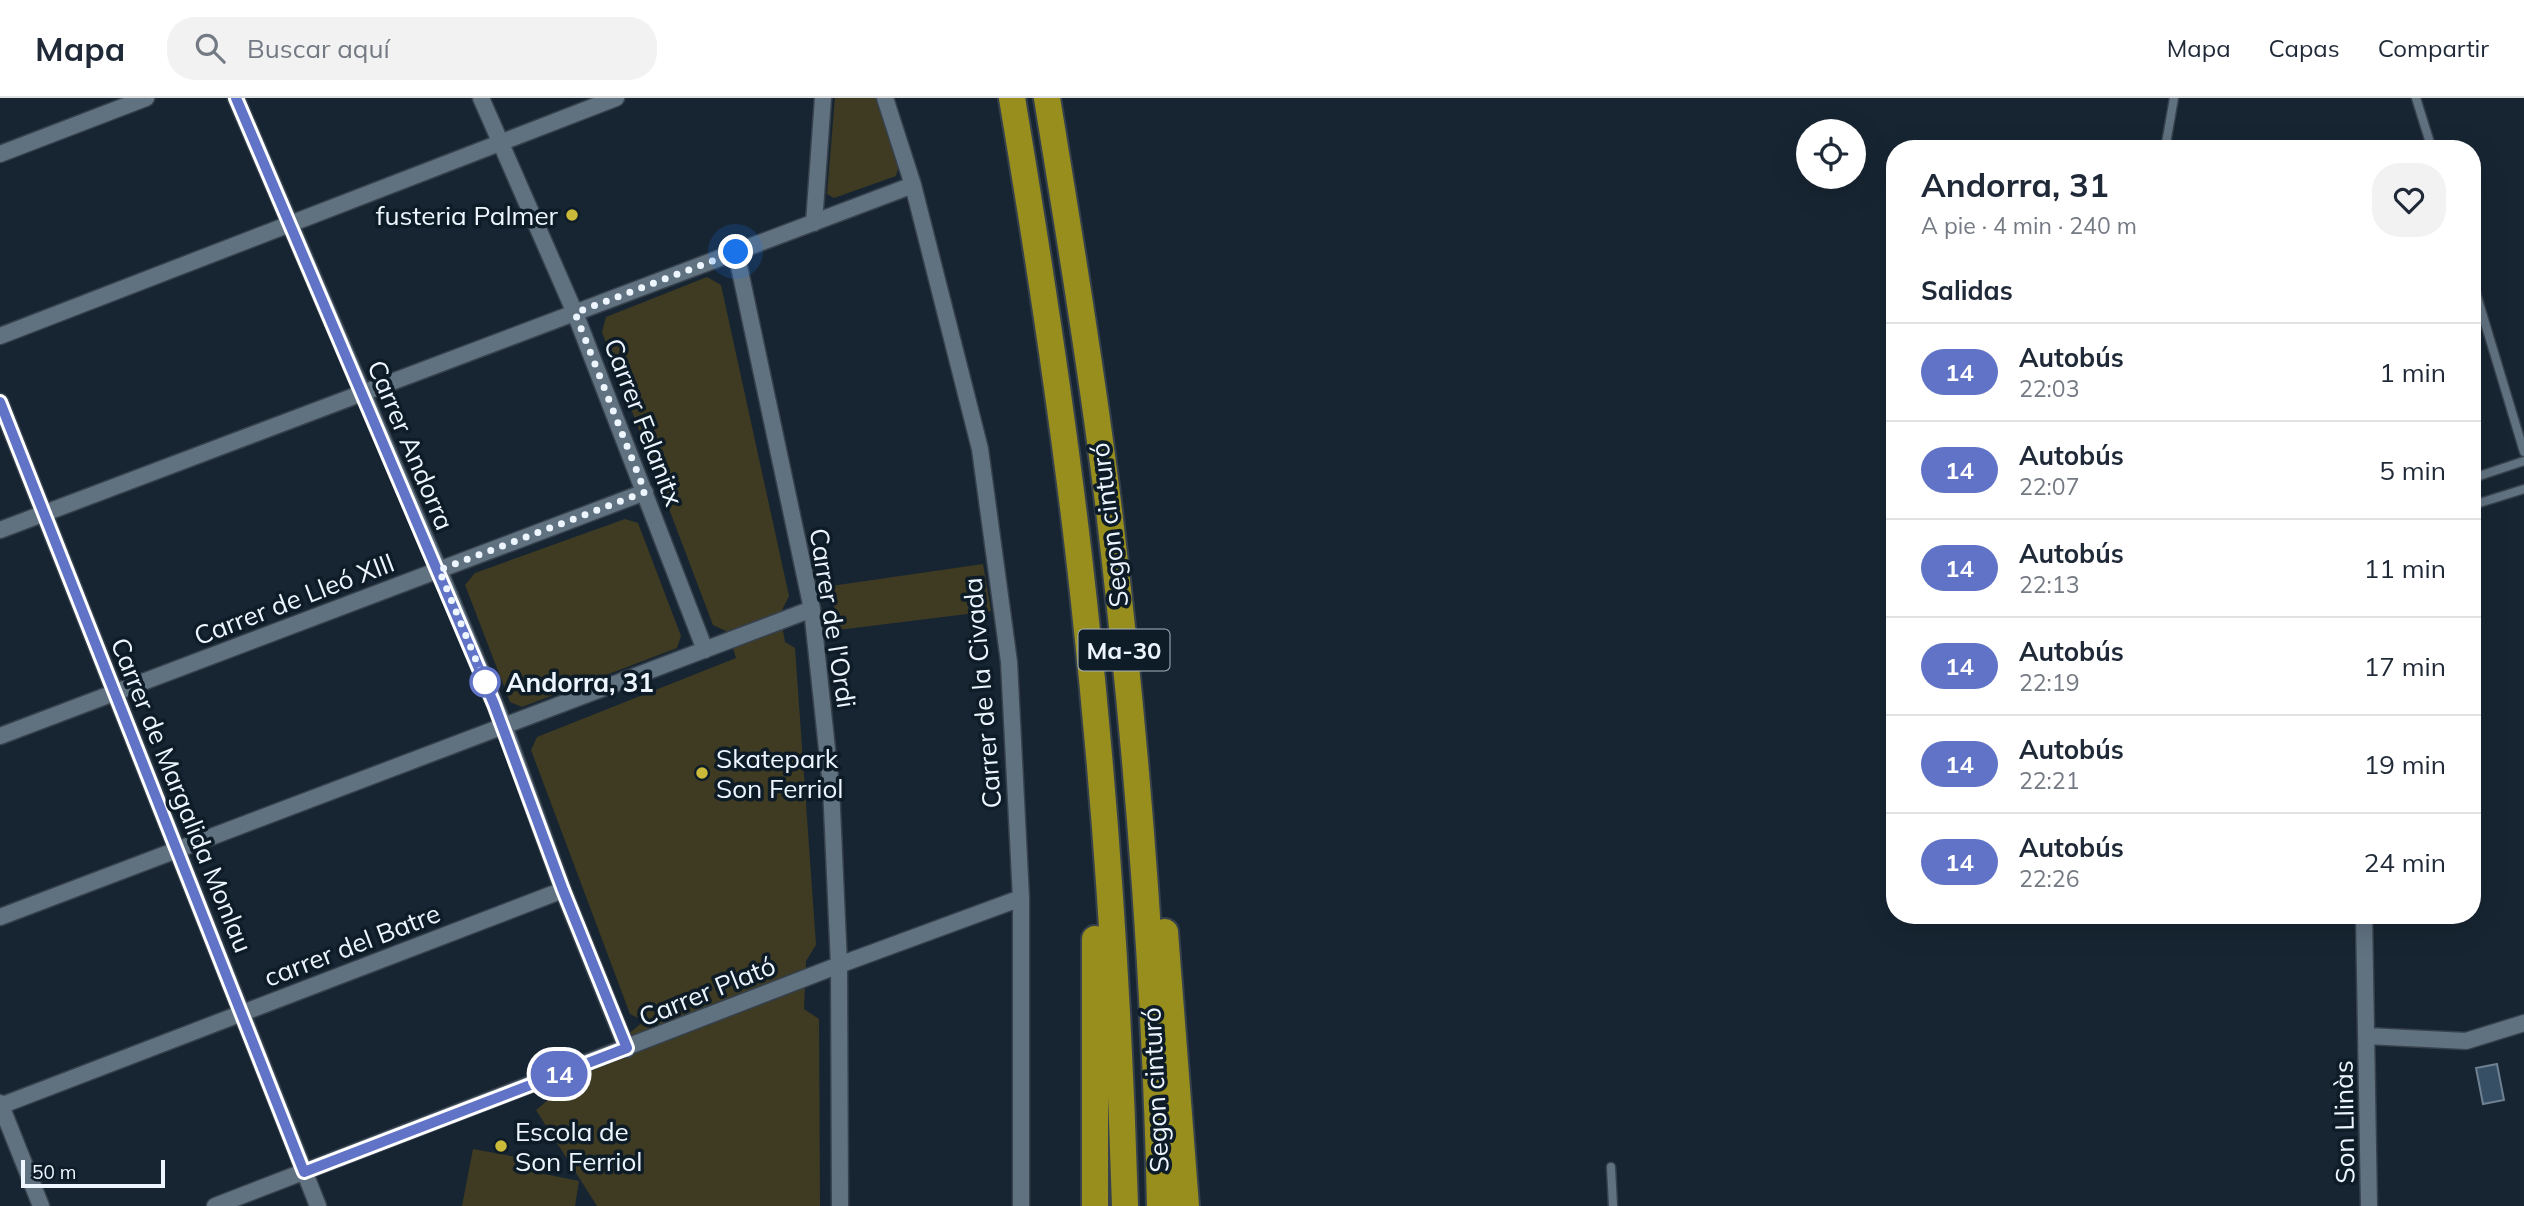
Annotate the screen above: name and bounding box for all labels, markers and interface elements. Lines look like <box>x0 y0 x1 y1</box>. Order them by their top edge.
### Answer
search box <box>167 17 657 80</box>
text: Mapa <box>35 28 125 69</box>
icon: search <box>191 29 229 67</box>
text: Buscar aquí <box>247 32 390 65</box>
text: Mapa <box>2167 33 2231 63</box>
text: Capas <box>2269 33 2340 63</box>
text: Compartir <box>2378 33 2489 63</box>
map controls <box>1796 119 1866 189</box>
button: locate <box>1796 119 1866 189</box>
button: heart <box>2372 163 2446 237</box>
text: Andorra, 31 <box>1921 164 2109 205</box>
place label: fusteria Palmer <box>376 199 559 232</box>
marker: fusteria Palmer <box>564 207 580 223</box>
text: A pie · 4 min · 240 m <box>1921 211 2137 240</box>
your location <box>718 234 753 269</box>
text: Salidas <box>1921 274 2013 307</box>
street label: Carrer Felanitx <box>597 334 691 511</box>
text: Autobús <box>2019 341 2124 374</box>
street label: Carrer Andorra <box>360 355 462 535</box>
text: 1 min <box>2379 356 2446 389</box>
text: 14 <box>1945 357 1974 387</box>
text: 22:03 <box>2019 374 2079 403</box>
text: Autobús <box>2019 439 2124 472</box>
street label: Segon cinturó <box>1083 441 1135 609</box>
text: 5 min <box>2379 454 2446 487</box>
text: 14 <box>1945 455 1974 485</box>
text: 22:07 <box>2019 472 2079 501</box>
street label: Carrer de l'Ordi <box>802 526 864 710</box>
text: Autobús <box>2019 537 2124 570</box>
street label: Carrer de Lleó XIII <box>189 546 399 652</box>
text: 11 min <box>2364 552 2446 585</box>
text: 14 <box>1945 553 1974 583</box>
text: 22:13 <box>2019 570 2079 599</box>
street label: Carrer de la Civada <box>955 576 1009 810</box>
road number: Ma-30 <box>1078 630 1170 670</box>
street label: Carrer de Margalida Monlau <box>104 633 260 957</box>
text: Autobús <box>2019 635 2124 668</box>
text: 17 min <box>2364 650 2446 683</box>
text: 14 <box>1945 651 1974 681</box>
place label: Andorra, 31 <box>506 666 654 699</box>
marker: Andorra, 31 <box>470 667 500 697</box>
text: 22:19 <box>2019 668 2079 697</box>
text: Autobús <box>2019 733 2124 766</box>
place label: Skatepark Son Ferriol <box>716 742 843 805</box>
text: 19 min <box>2364 748 2446 781</box>
text: 14 <box>1945 749 1974 779</box>
marker: Skatepark Son Ferriol <box>694 765 710 781</box>
text: 22:21 <box>2019 766 2079 795</box>
text: Autobús <box>2019 831 2124 864</box>
text: 24 min <box>2364 846 2446 879</box>
text: 14 <box>1945 847 1974 877</box>
text: 22:26 <box>2019 864 2079 893</box>
street label: carrer del Batre <box>259 896 445 994</box>
street label: Carrer Plató <box>634 949 780 1033</box>
street label: Segon cinturó <box>1134 1007 1176 1173</box>
line badge: 14 <box>528 1051 590 1097</box>
text: 14 <box>545 1059 573 1089</box>
street label: Son Llinàs <box>2326 1060 2362 1184</box>
place label: Escola de Son Ferriol <box>515 1115 642 1178</box>
marker: Escola de Son Ferriol <box>493 1138 509 1154</box>
scale bar <box>21 1157 164 1189</box>
text: 50 m <box>32 1160 76 1184</box>

